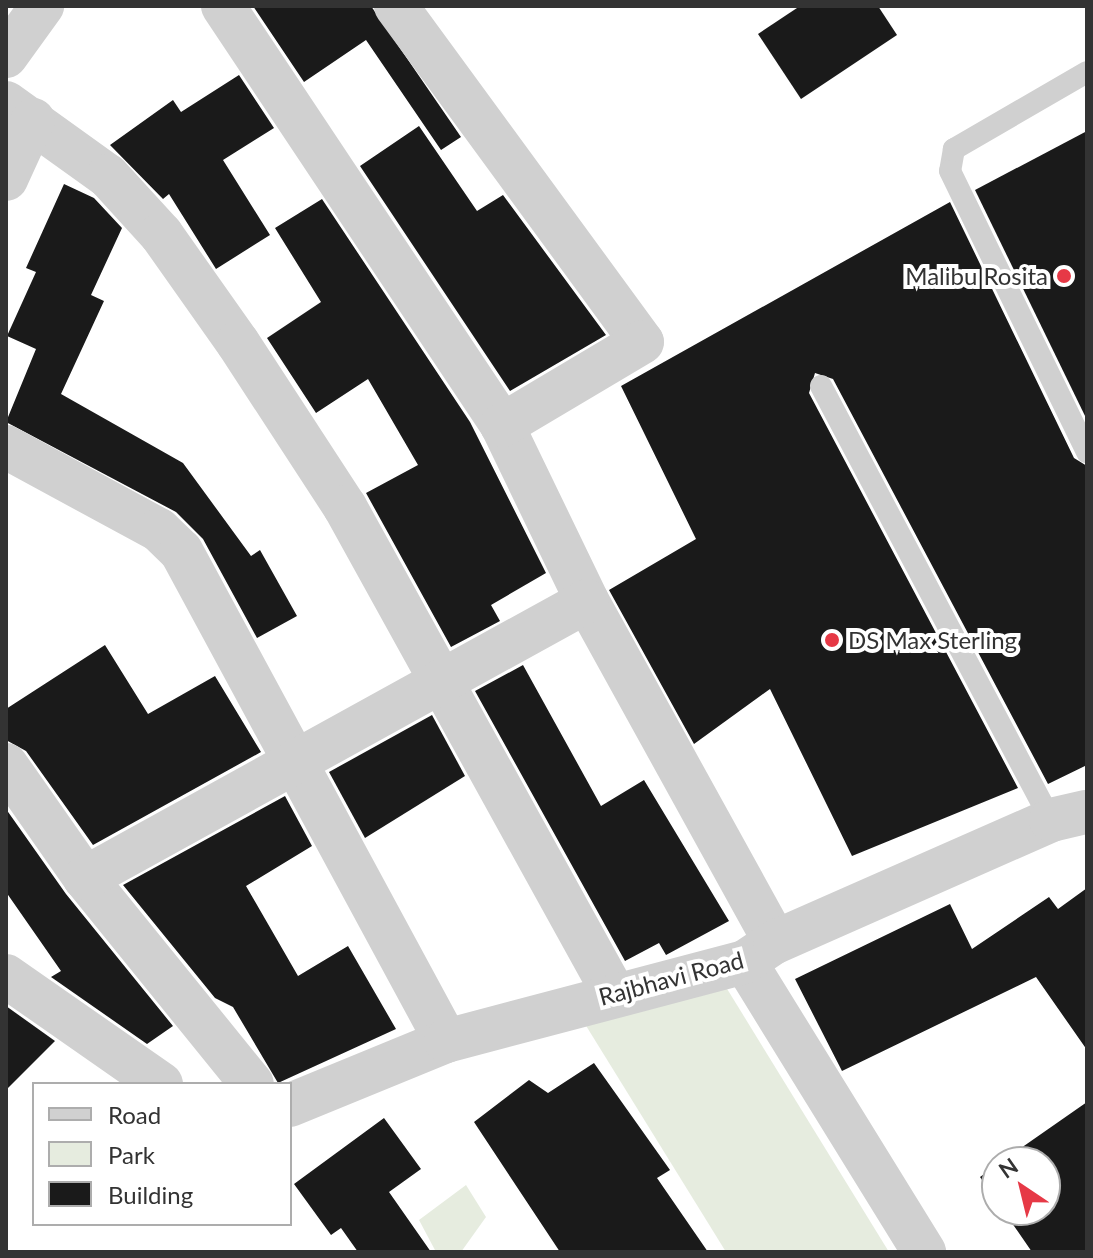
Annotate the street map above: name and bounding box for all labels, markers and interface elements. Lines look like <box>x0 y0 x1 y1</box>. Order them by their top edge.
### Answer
place label: Malibu Rosita <box>905 262 1048 290</box>
marker: Malibu Rosita <box>1055 267 1073 285</box>
place label: DS Max Sterling <box>848 626 1017 654</box>
marker: DS Max Sterling <box>823 631 841 649</box>
street label: Rajbhavi Road <box>596 945 746 1011</box>
legend <box>32 1082 292 1226</box>
text: Road <box>108 1100 161 1129</box>
text: Park <box>108 1140 155 1169</box>
north arrow <box>981 1146 1061 1226</box>
text: N <box>993 1152 1023 1183</box>
text: Building <box>108 1180 193 1209</box>

